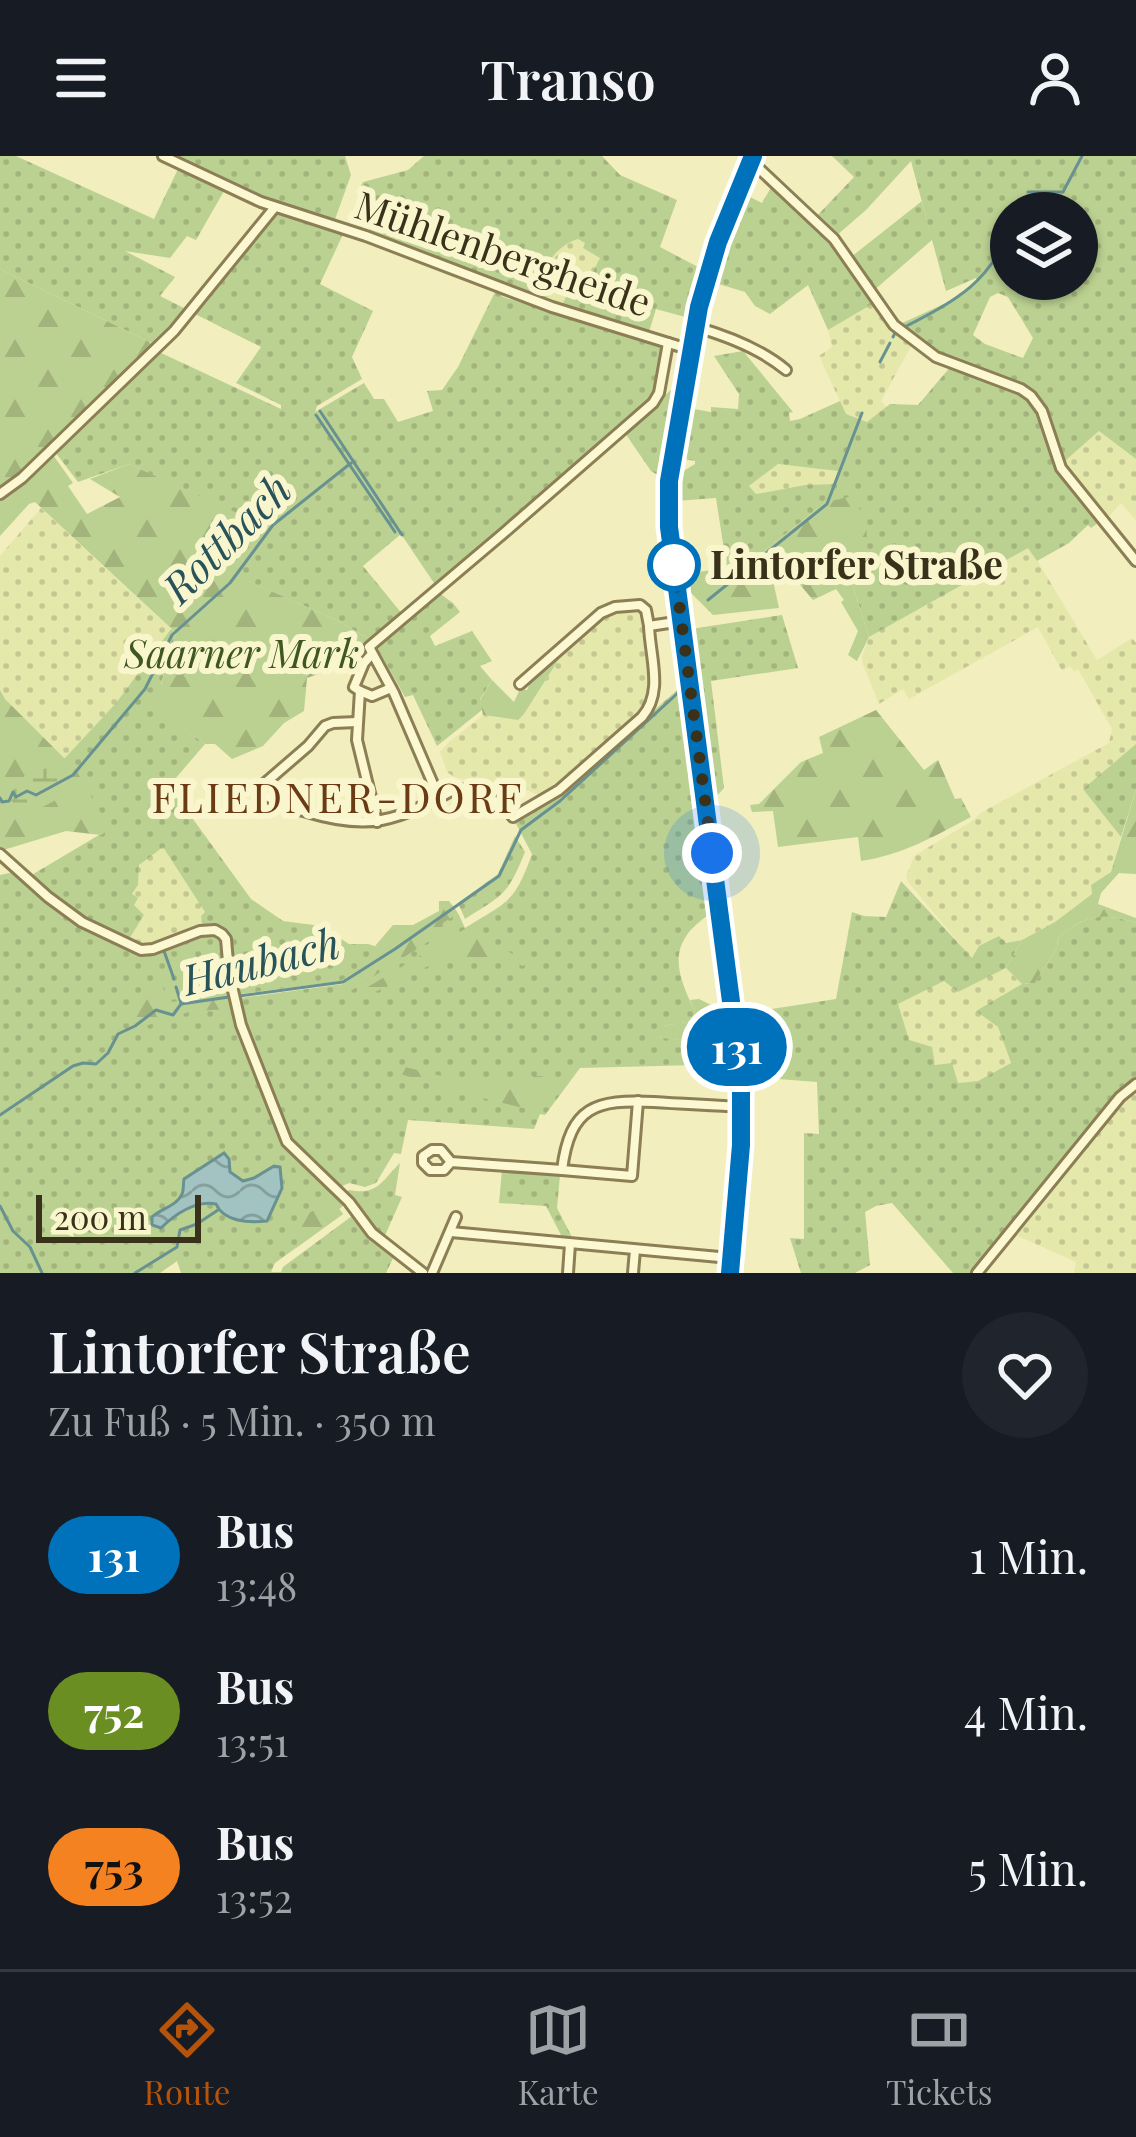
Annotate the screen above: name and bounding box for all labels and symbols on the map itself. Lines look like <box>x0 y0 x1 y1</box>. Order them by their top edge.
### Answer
street label: Mühlenbergheide <box>349 177 658 327</box>
water label: Rottbach <box>148 461 302 616</box>
place label: Lintorfer Straße <box>710 537 1003 589</box>
marker: Lintorfer Straße <box>649 540 699 590</box>
park label: Saarner Mark <box>124 626 359 678</box>
district label: FLIEDNER-DORF <box>151 768 525 824</box>
your location <box>682 823 742 883</box>
water label: Haubach <box>174 914 345 1007</box>
line badge: 131 <box>668 1008 806 1086</box>
scale bar <box>36 1189 201 1242</box>

